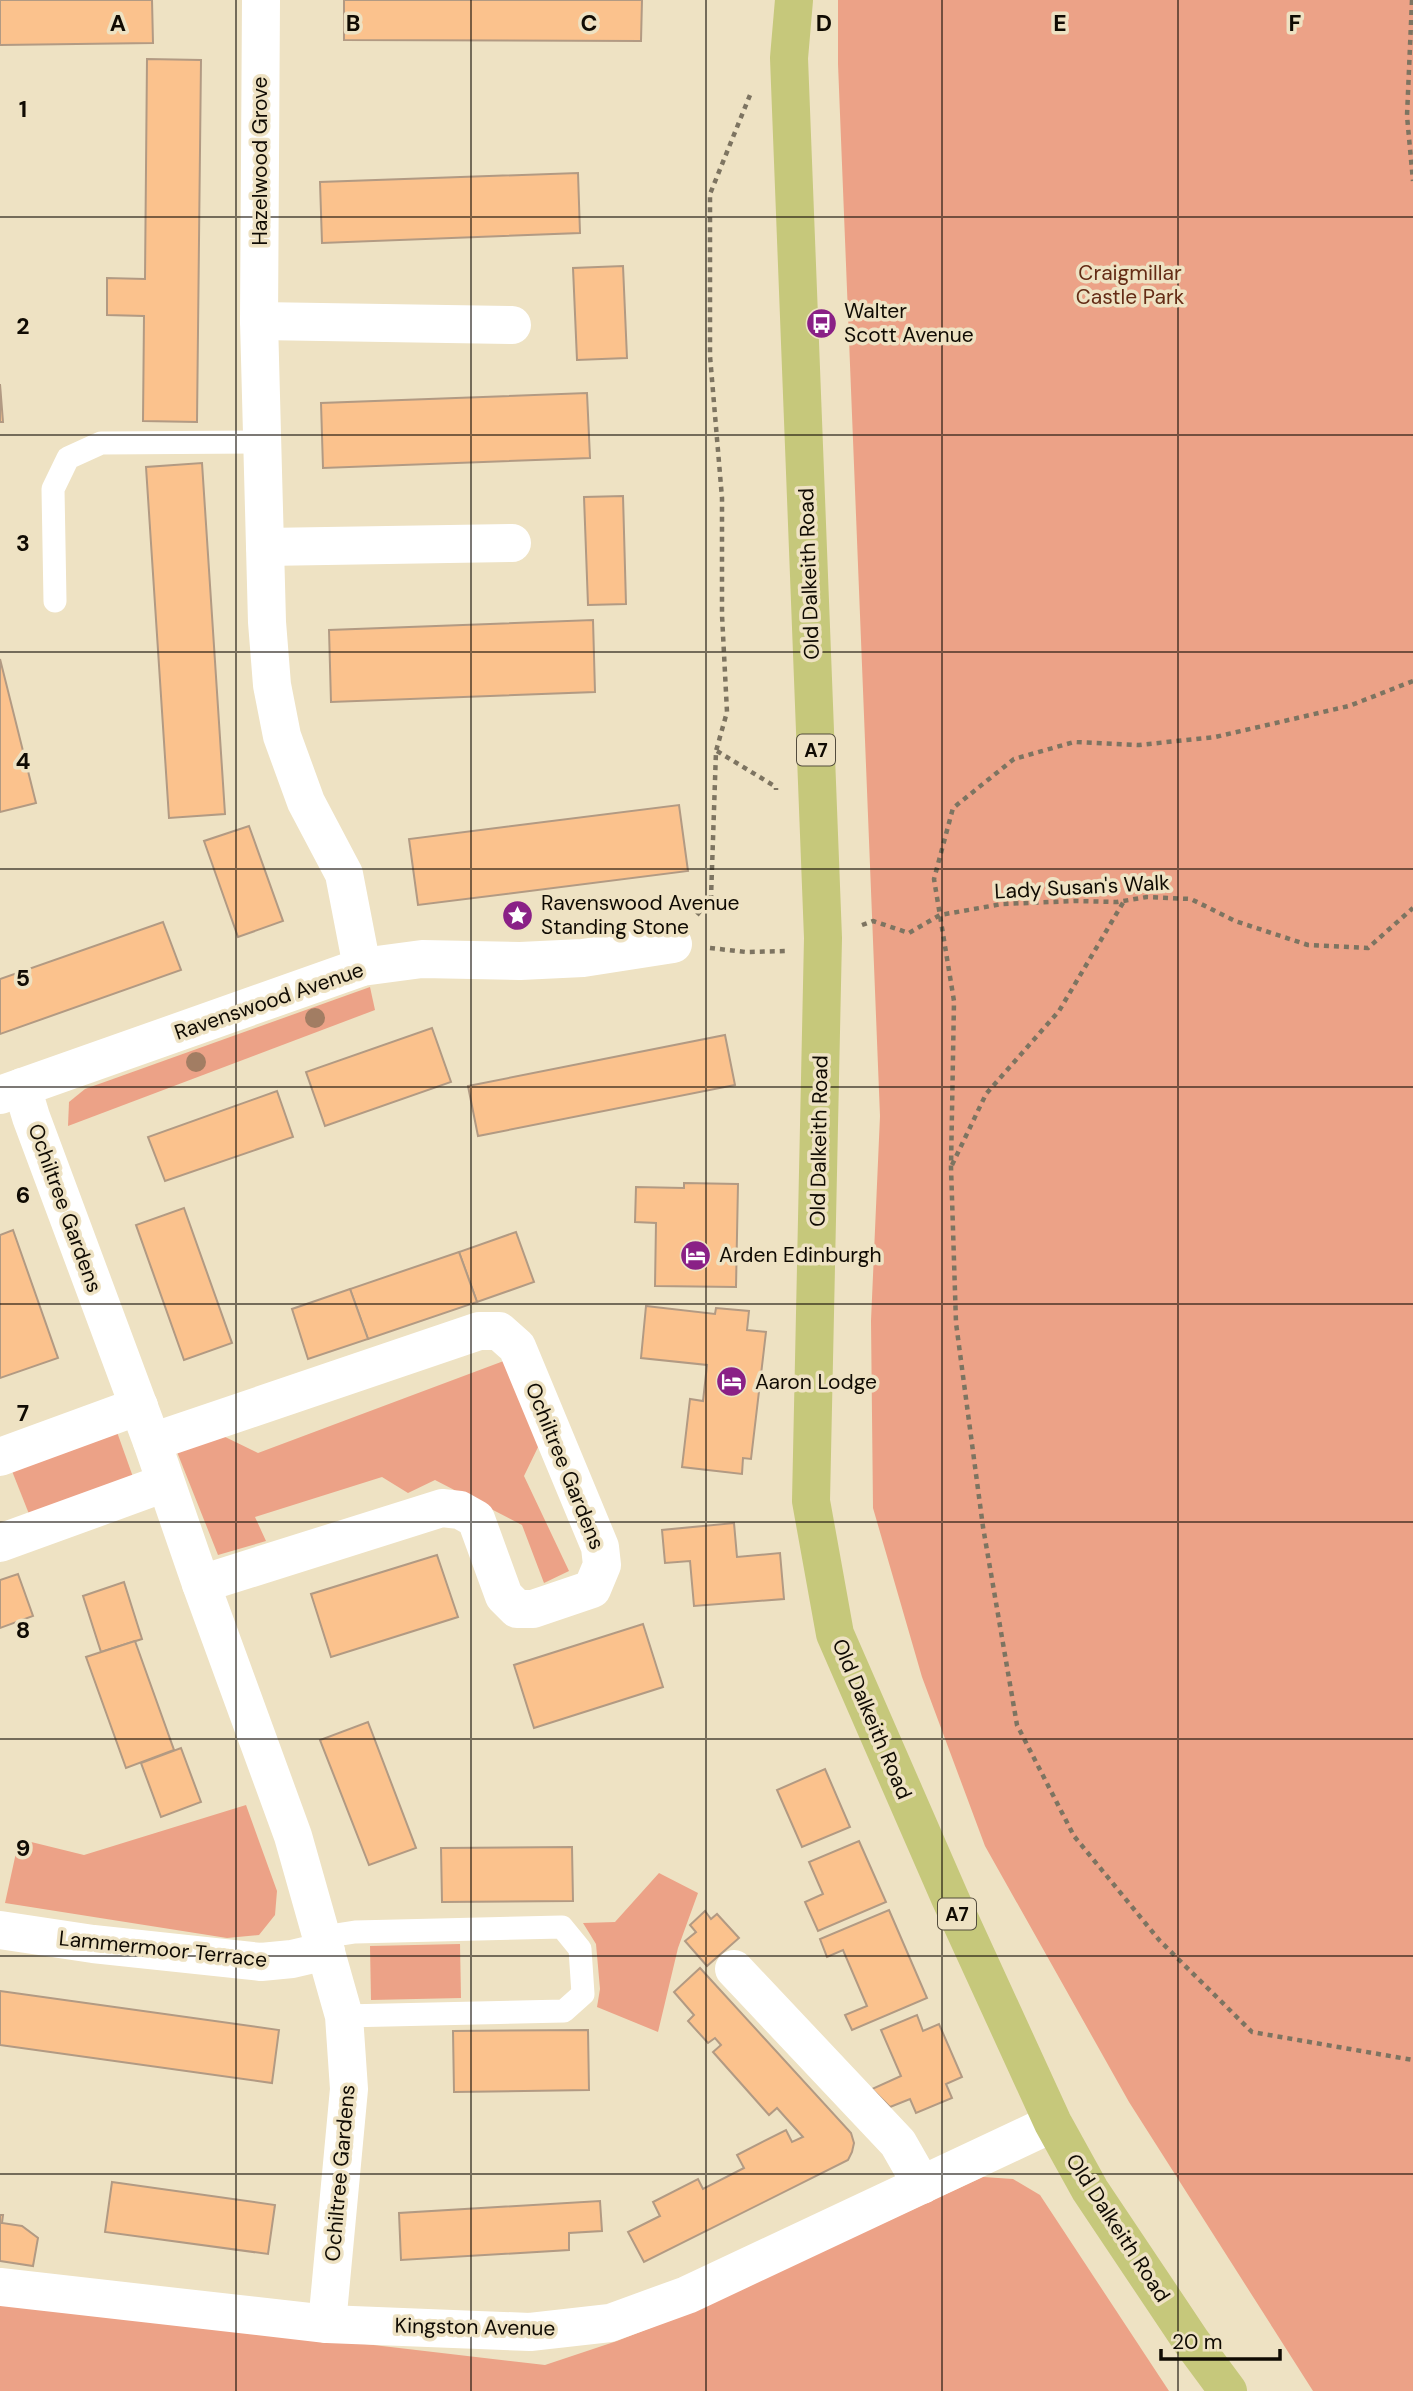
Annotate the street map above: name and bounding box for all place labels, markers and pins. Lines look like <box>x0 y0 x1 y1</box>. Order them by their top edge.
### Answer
place label: Walter Scott Avenue <box>844 297 974 349</box>
bus stop icon: Walter Scott Avenue <box>804 306 838 340</box>
place label: Ravenswood Avenue Standing Stone <box>541 889 740 941</box>
place icon: Ravenswood Avenue Standing Stone <box>501 898 535 932</box>
hotel icon: Arden Edinburgh <box>679 1238 713 1272</box>
place label: Arden Edinburgh <box>719 1241 882 1269</box>
hotel icon: Aaron Lodge <box>715 1365 749 1399</box>
place label: Aaron Lodge <box>755 1368 877 1396</box>

